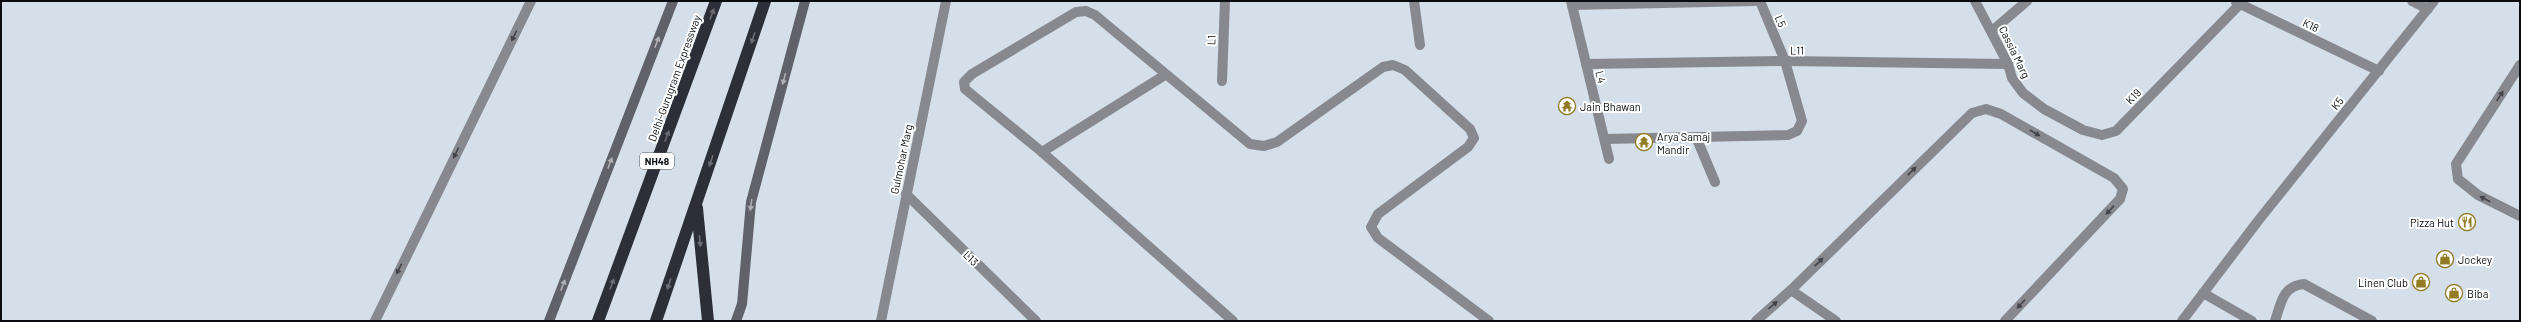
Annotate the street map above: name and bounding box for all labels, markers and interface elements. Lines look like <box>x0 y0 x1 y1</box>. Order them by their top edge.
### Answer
one-way arrow <box>709 8 715 20</box>
street label: Delhi-Gurugram Expressway <box>645 13 703 143</box>
street label: L5 <box>1773 13 1789 29</box>
street label: K18 <box>2301 16 2321 35</box>
street label: Cassia Marg <box>1997 24 2033 80</box>
one-way arrow <box>511 30 517 42</box>
one-way arrow <box>749 32 755 44</box>
street label: L1 <box>1204 35 1218 45</box>
one-way arrow <box>655 36 661 48</box>
street label: L11 <box>1790 43 1804 57</box>
street label: L4 <box>1593 69 1609 85</box>
one-way arrow <box>781 73 787 85</box>
street label: K19 <box>2123 85 2144 106</box>
one-way arrow <box>2496 91 2504 101</box>
street label: K5 <box>2328 94 2346 112</box>
temple icon: Jain Bhawan <box>1557 96 1577 116</box>
place label: Jain Bhawan <box>1580 100 1641 113</box>
street label: Gulmohar Marg <box>887 123 915 195</box>
one-way arrow <box>664 130 670 142</box>
place label: Arya Samaj Mandir <box>1657 130 1710 156</box>
one-way arrow <box>2029 130 2041 137</box>
temple icon: Arya Samaj Mandir <box>1634 132 1654 152</box>
one-way arrow <box>453 147 459 158</box>
road number: NH48 <box>640 153 674 169</box>
one-way arrow <box>707 155 713 167</box>
one-way arrow <box>608 157 614 169</box>
one-way arrow <box>1907 167 1917 176</box>
one-way arrow <box>2479 196 2491 202</box>
one-way arrow <box>748 199 754 211</box>
one-way arrow <box>2105 205 2115 215</box>
restaurant icon: Pizza Hut <box>2457 212 2477 232</box>
place label: Pizza Hut <box>2410 216 2454 229</box>
one-way arrow <box>697 235 704 247</box>
street label: L13 <box>961 248 981 268</box>
shop icon: Jockey <box>2435 249 2455 269</box>
place label: Jockey <box>2458 253 2492 266</box>
one-way arrow <box>1814 258 1824 267</box>
one-way arrow <box>396 264 402 275</box>
shop icon: Linen Club <box>2411 272 2431 292</box>
place label: Linen Club <box>2358 276 2408 289</box>
one-way arrow <box>609 278 615 290</box>
one-way arrow <box>665 278 671 290</box>
one-way arrow <box>560 279 566 290</box>
shop icon: Biba <box>2444 283 2464 303</box>
place label: Biba <box>2467 287 2488 300</box>
one-way arrow <box>2017 300 2026 309</box>
one-way arrow <box>1768 301 1779 310</box>

